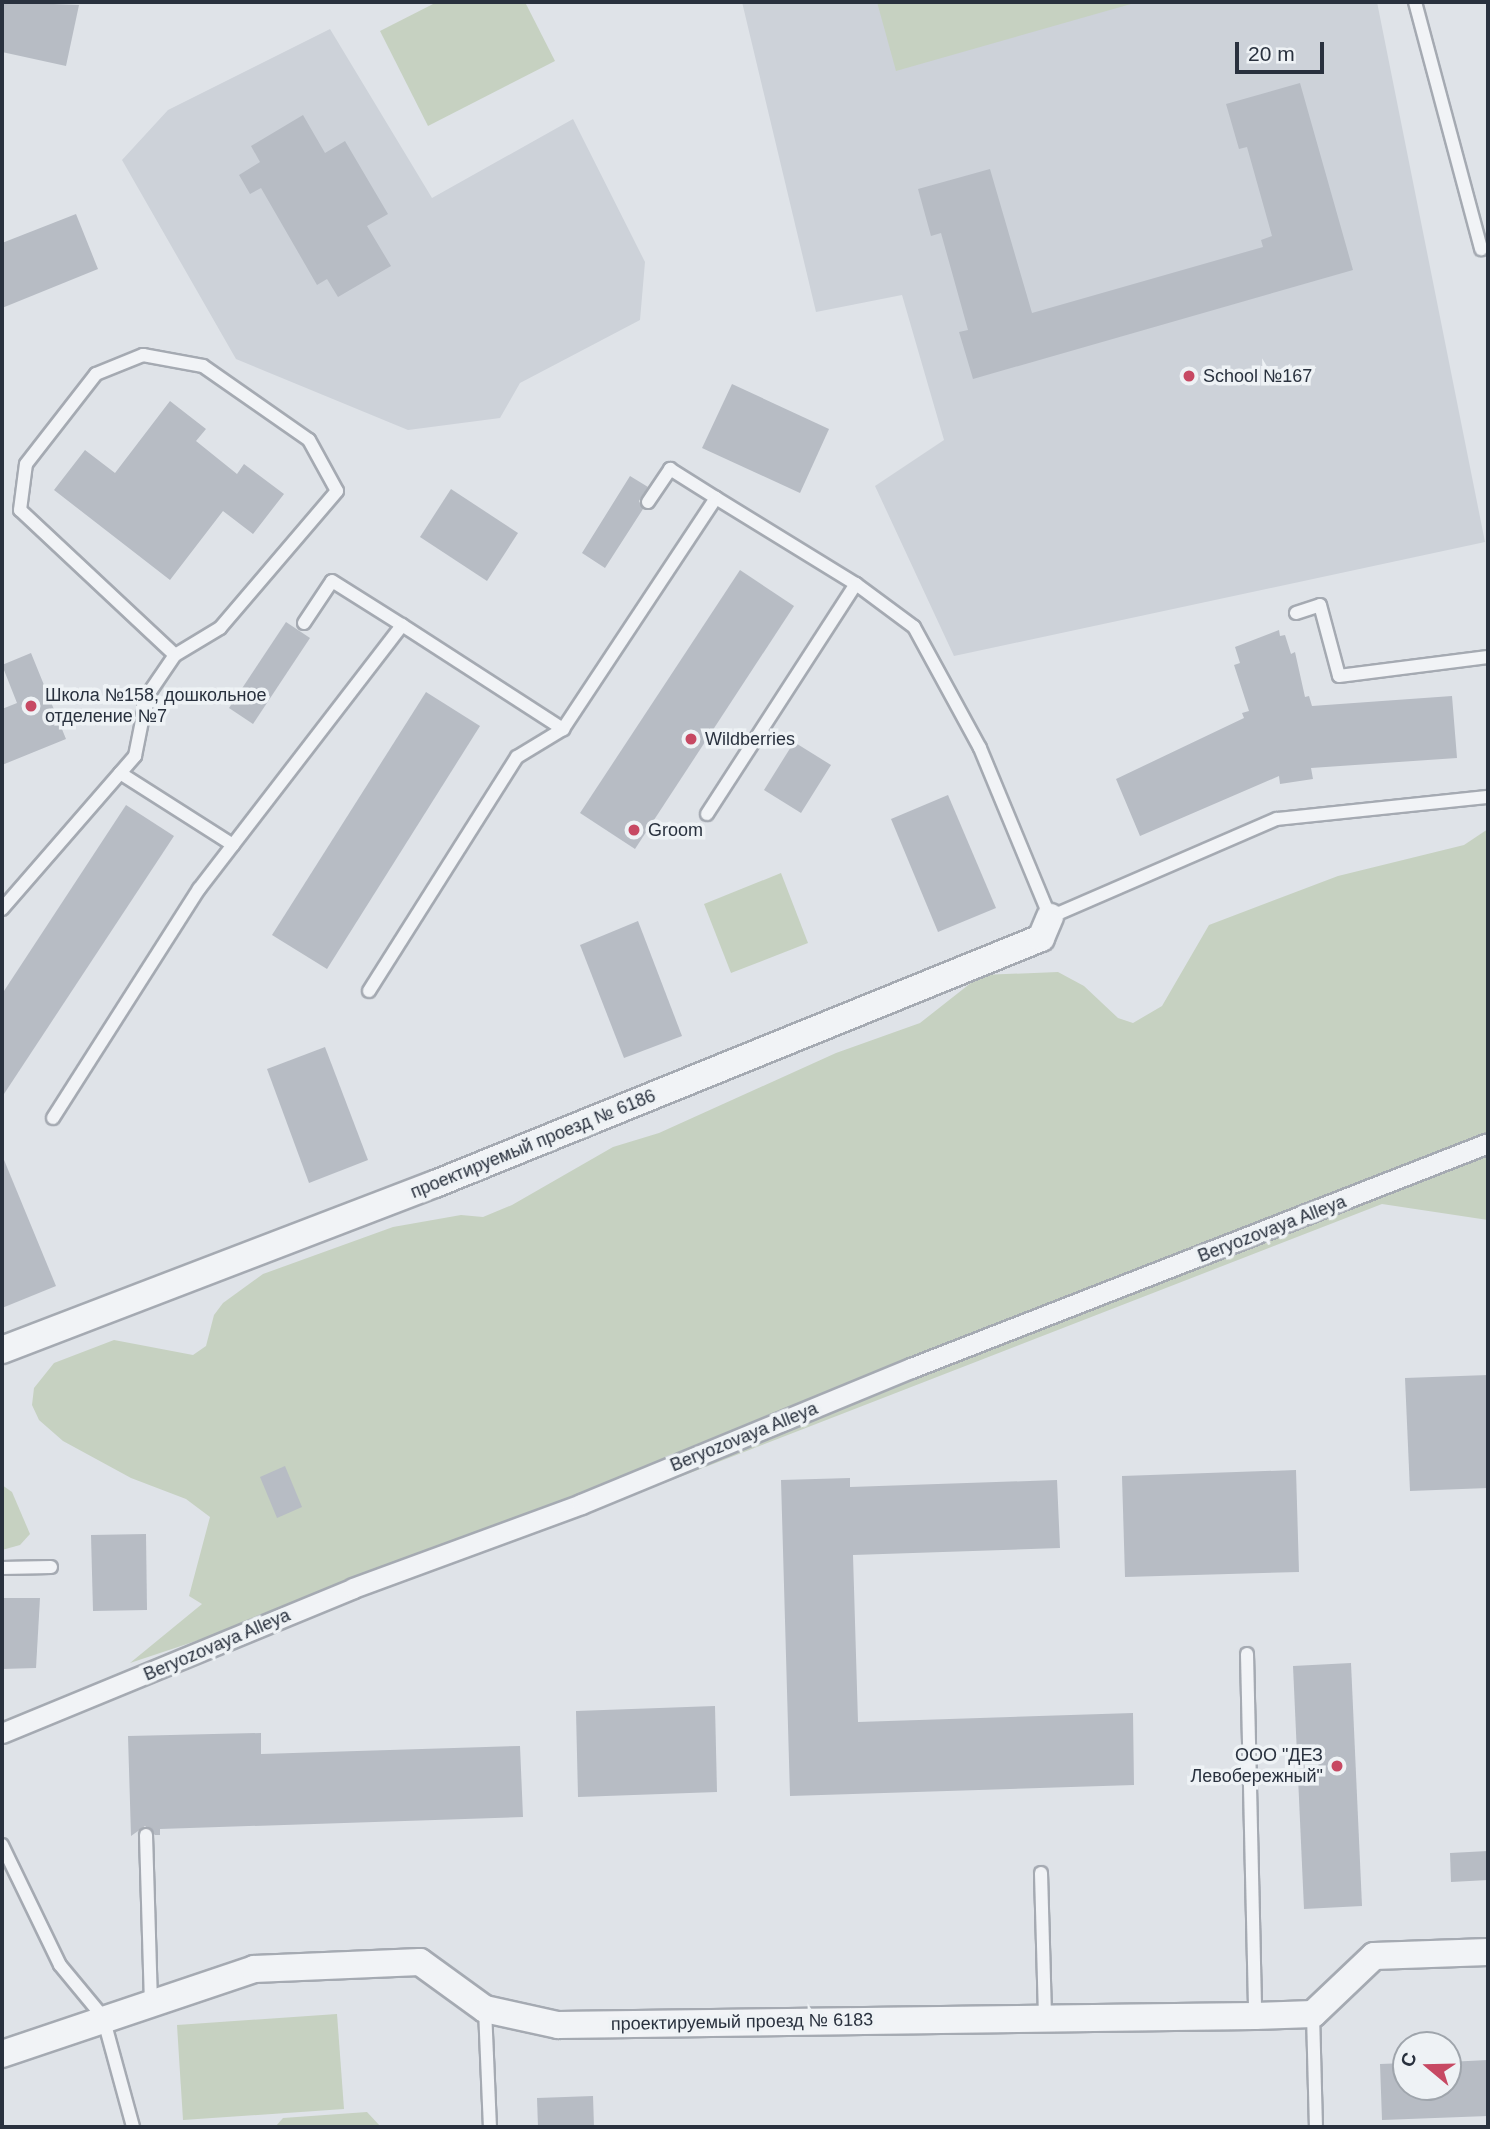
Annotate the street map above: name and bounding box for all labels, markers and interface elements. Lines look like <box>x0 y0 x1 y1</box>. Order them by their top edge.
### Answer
scale bar <box>1238 28 1327 72</box>
text: 20 m <box>1248 42 1295 65</box>
place label: School №167 <box>1203 365 1312 387</box>
marker: School №167 <box>1181 368 1197 384</box>
place label: Школа №158, дошкольное отделение №7 <box>45 685 267 728</box>
marker: Школа №158, дошкольное отделение №7 <box>23 698 39 714</box>
place label: Wildberries <box>705 728 795 750</box>
marker: Wildberries <box>683 731 699 747</box>
place label: Groom <box>648 819 703 841</box>
marker: Groom <box>626 822 642 838</box>
street label: проектируемый проезд № 6186 <box>407 1085 659 1203</box>
street label: Beryozovaya Alleya <box>1194 1191 1350 1267</box>
street label: Beryozovaya Alleya <box>667 1397 821 1477</box>
street label: Beryozovaya Alleya <box>140 1604 294 1686</box>
place label: ООО "ДЕЗ Левобережный" <box>1191 1745 1323 1788</box>
marker: ООО "ДЕЗ Левобережный" <box>1329 1758 1345 1774</box>
street label: проектируемый проезд № 6183 <box>611 2009 873 2035</box>
north arrow <box>1392 2031 1462 2101</box>
text: С <box>1396 2050 1421 2070</box>

